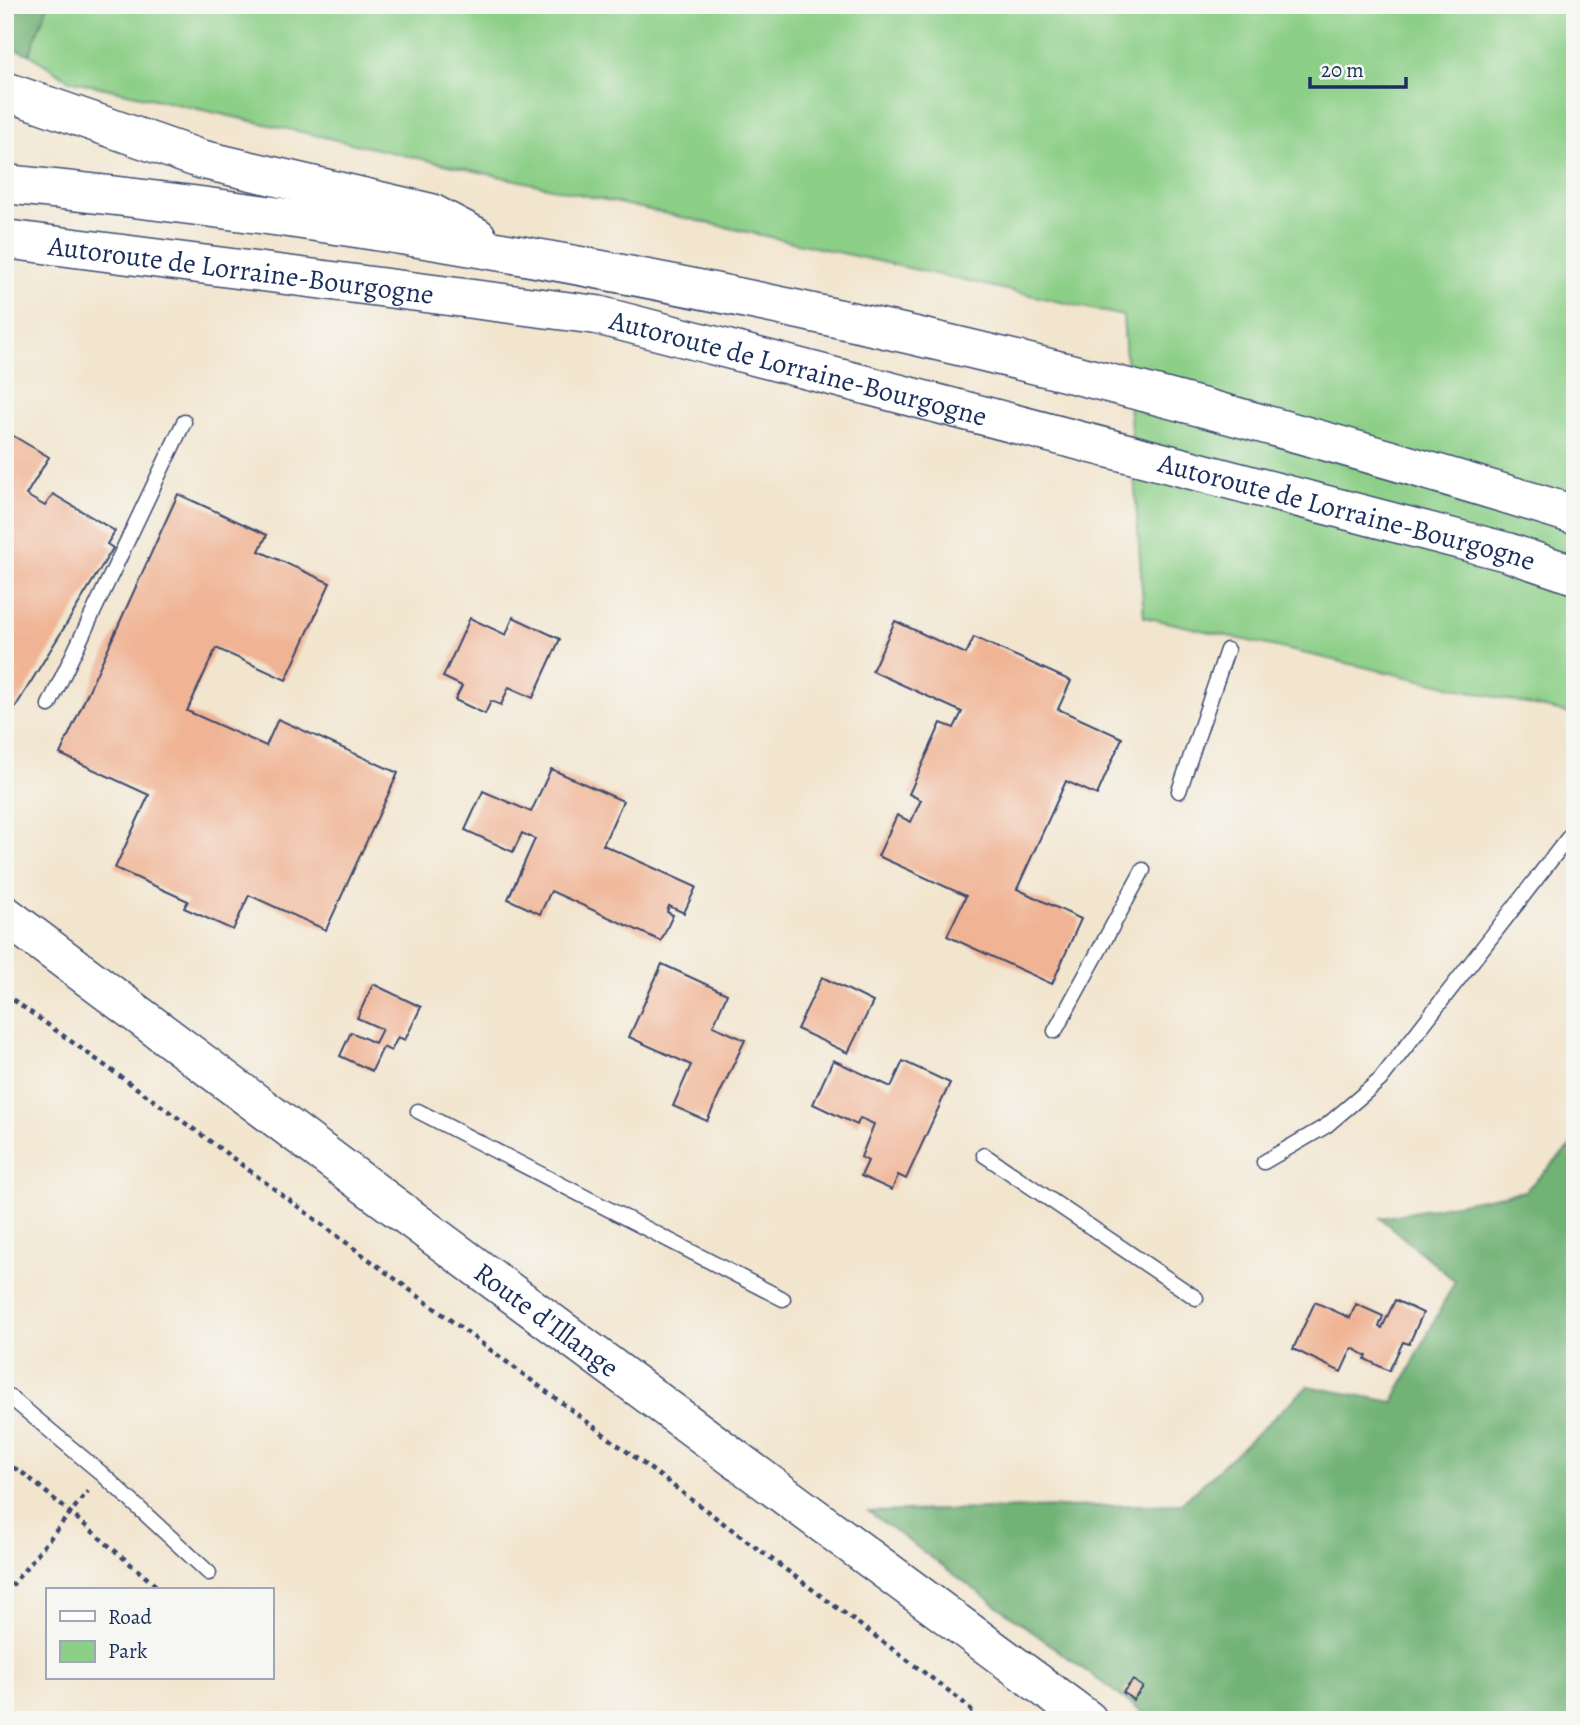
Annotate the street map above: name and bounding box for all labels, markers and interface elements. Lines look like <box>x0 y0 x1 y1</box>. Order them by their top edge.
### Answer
scale bar <box>1310 46 1407 90</box>
text: 20 m <box>1321 56 1364 84</box>
street label: Autoroute de Lorraine-Bourgogne <box>45 227 436 314</box>
street label: Autoroute de Lorraine-Bourgogne <box>604 301 991 436</box>
street label: Autoroute de Lorraine-Bourgogne <box>1153 444 1540 580</box>
street label: Route d'Illange <box>466 1254 626 1386</box>
legend <box>46 1588 273 1680</box>
text: Road <box>108 1603 152 1631</box>
text: Park <box>108 1637 148 1665</box>

